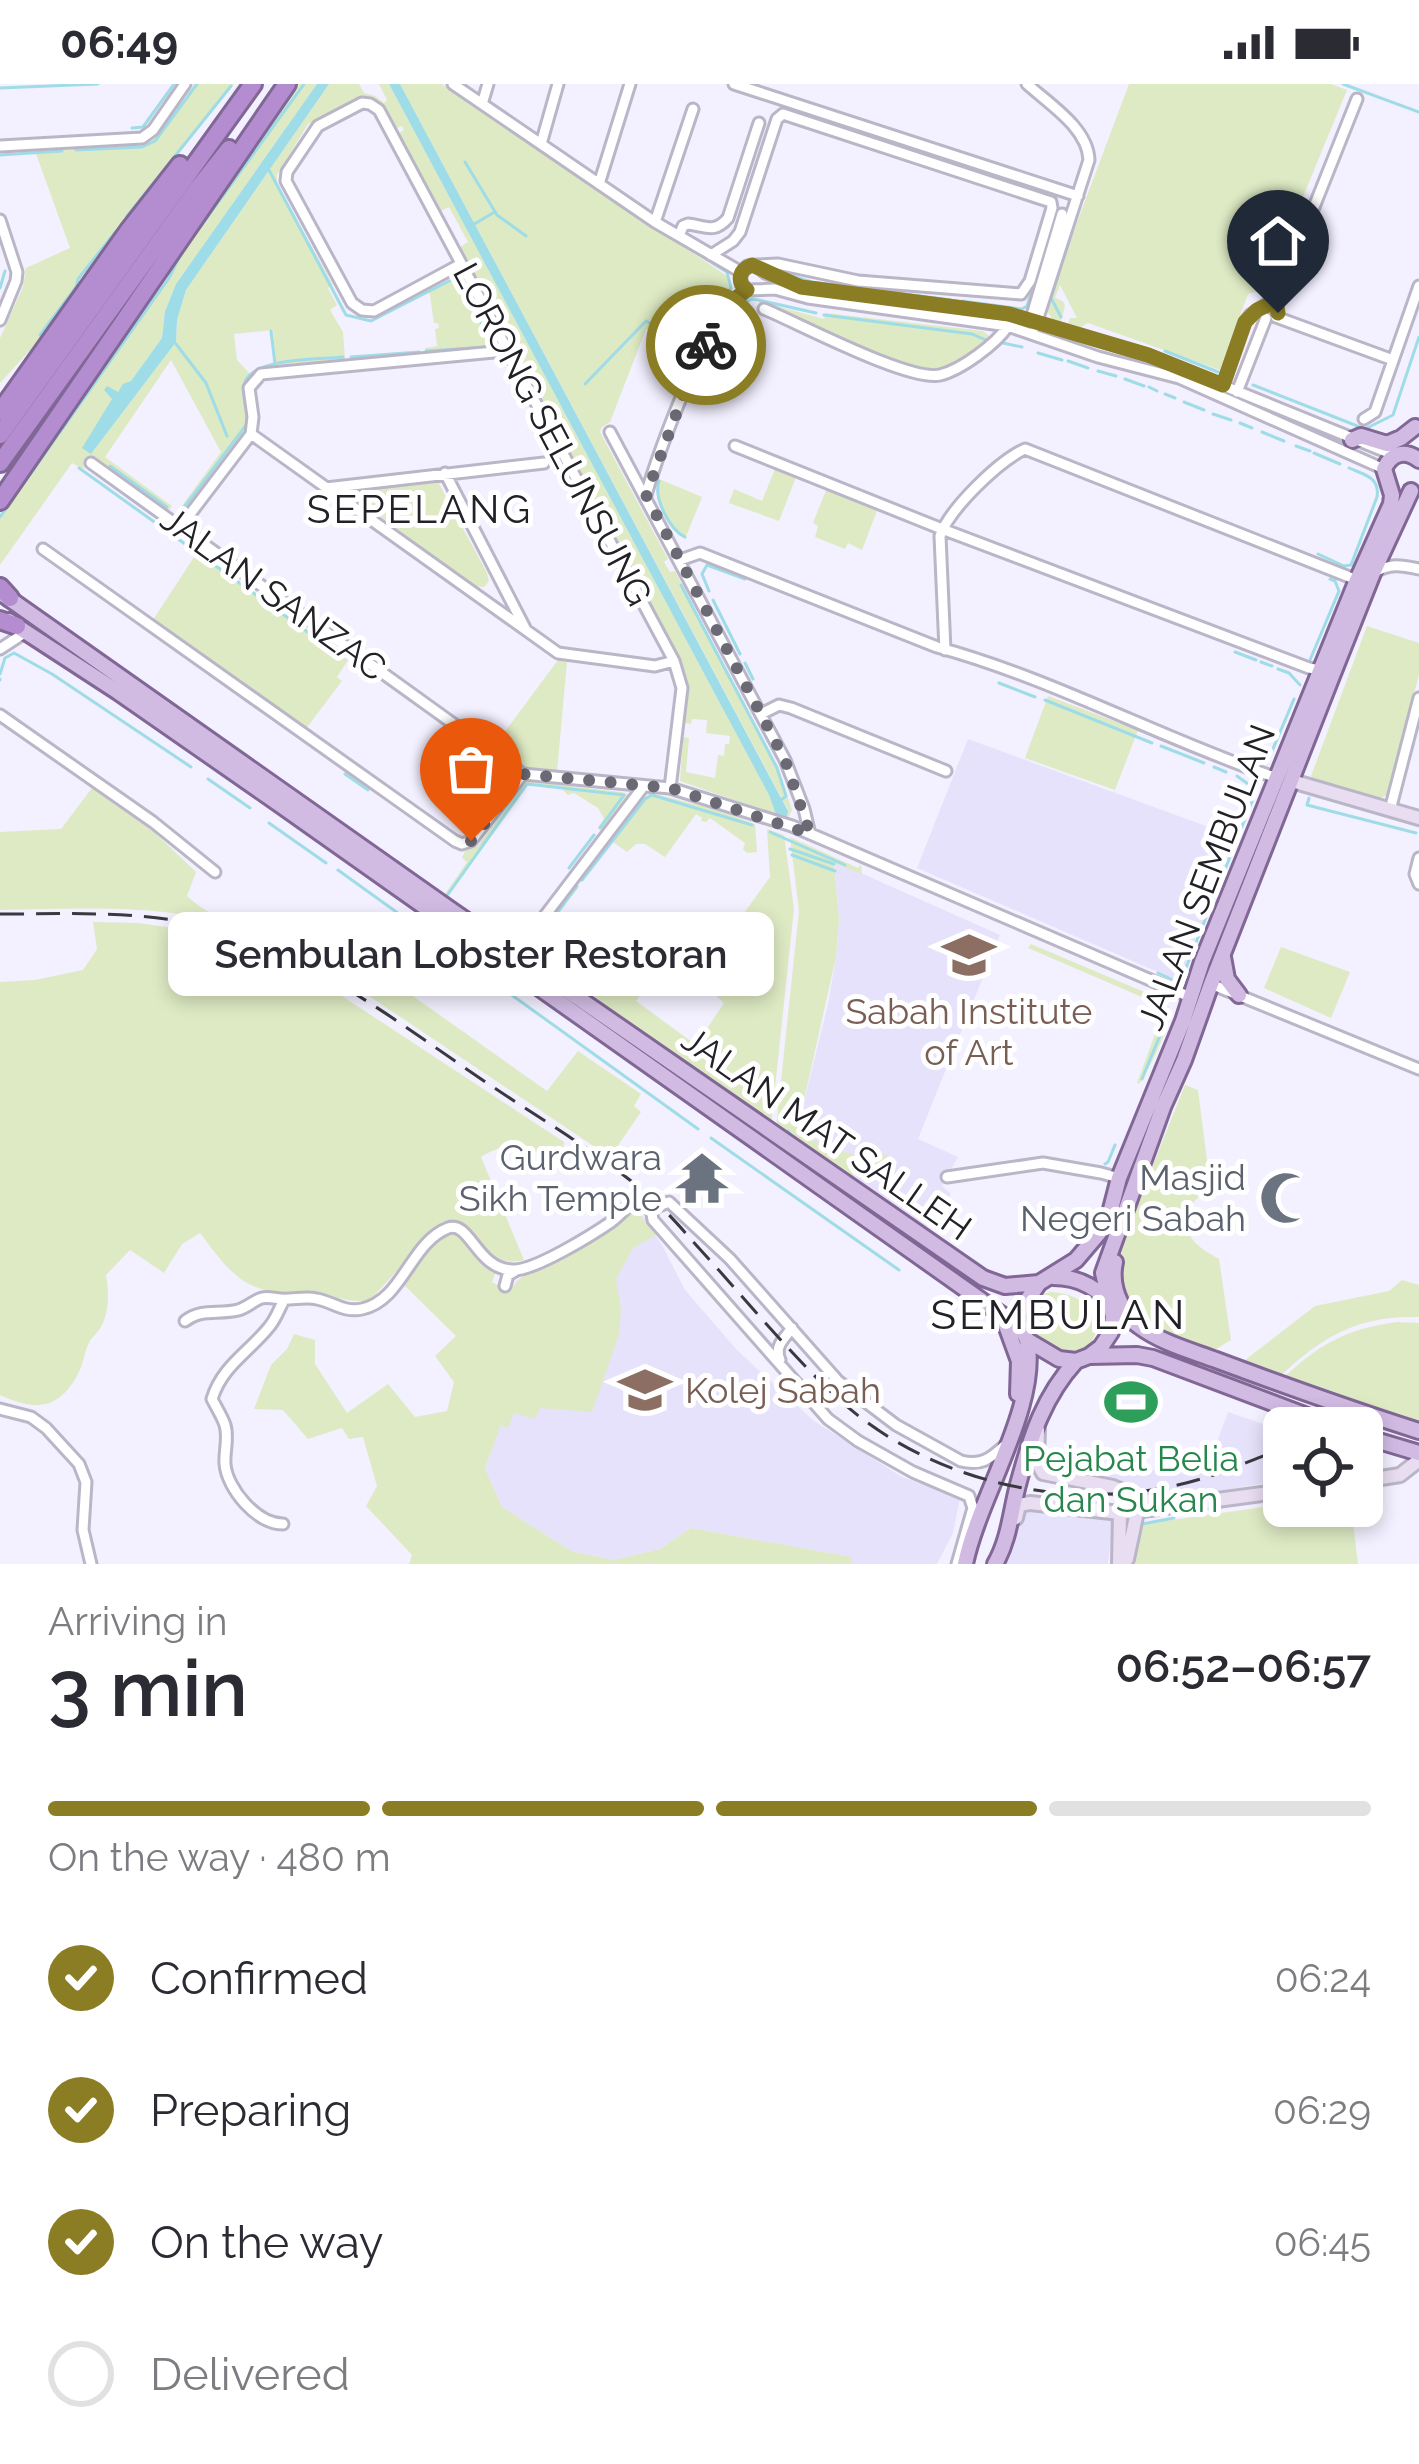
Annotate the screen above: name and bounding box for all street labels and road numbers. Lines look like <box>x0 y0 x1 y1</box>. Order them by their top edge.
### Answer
street label: LORONG SELUNSUNG <box>445 256 661 612</box>
street label: JALAN SANZAC <box>153 497 395 689</box>
street label: JALAN SEMBULAN <box>1129 719 1283 1035</box>
street label: JALAN MAT SALLEH <box>674 1017 980 1249</box>

